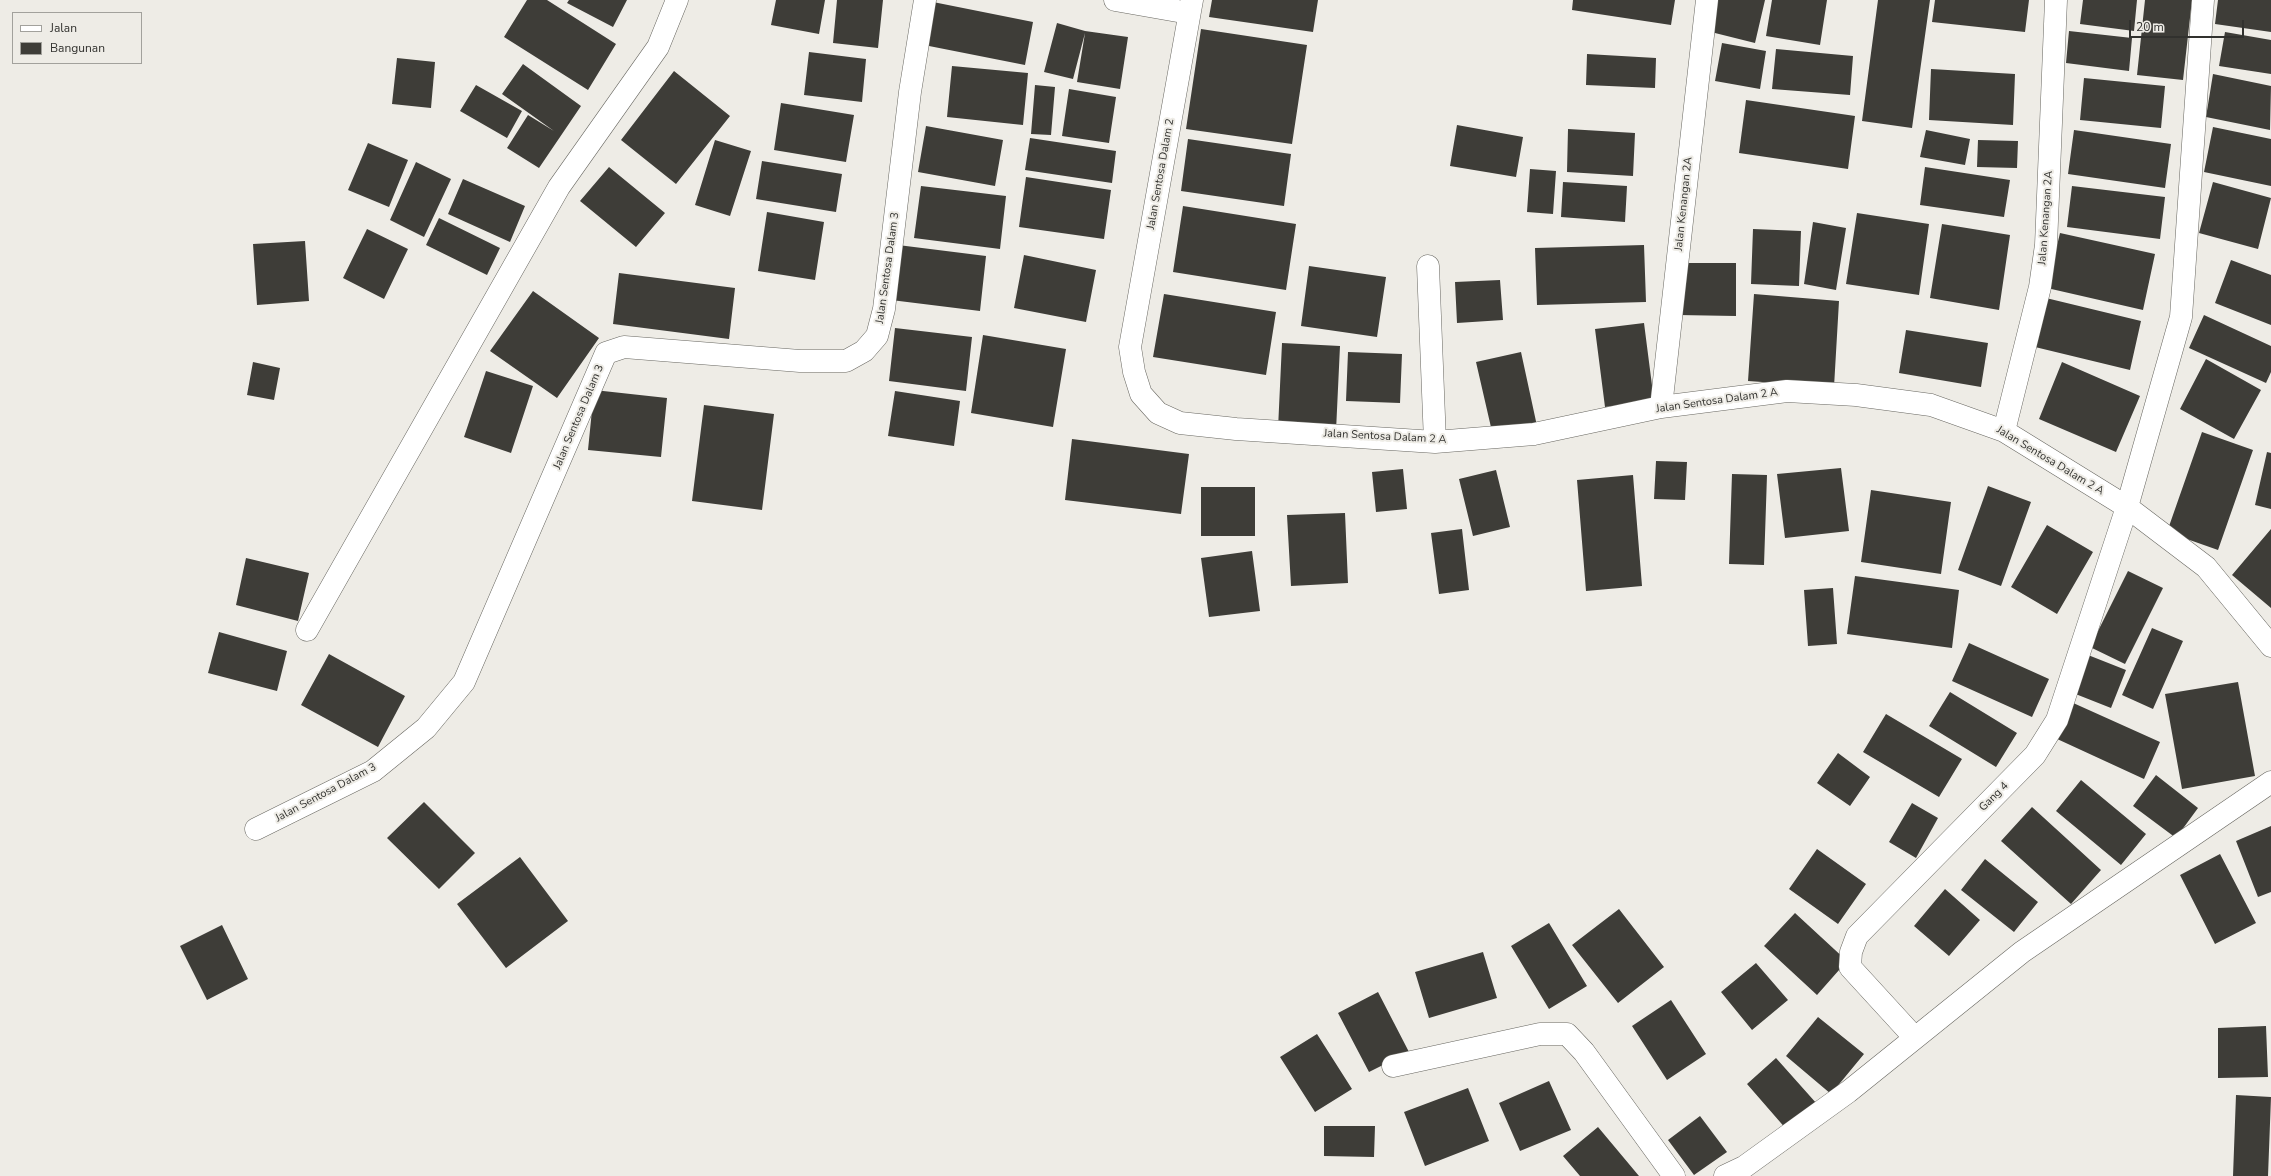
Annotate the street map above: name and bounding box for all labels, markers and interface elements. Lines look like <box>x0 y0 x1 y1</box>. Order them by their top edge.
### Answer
legend <box>12 12 142 64</box>
scale bar <box>2131 12 2246 38</box>
text: 20 m <box>2136 19 2164 35</box>
text: Jalan <box>50 20 77 36</box>
text: Bangunan <box>50 40 105 56</box>
street label: Jalan Sentosa Dalam 2 <box>1145 118 1177 230</box>
street label: Jalan Kenangan 2A <box>1672 156 1696 252</box>
street label: Jalan Kenangan 2A <box>2036 170 2056 266</box>
street label: Jalan Sentosa Dalam 3 <box>874 212 902 324</box>
street label: Jalan Sentosa Dalam 3 <box>551 363 607 471</box>
street label: Jalan Sentosa Dalam 2 A <box>1655 386 1779 416</box>
street label: Jalan Sentosa Dalam 2 A <box>1994 424 2106 498</box>
street label: Jalan Sentosa Dalam 2 A <box>1323 427 1447 447</box>
street label: Jalan Sentosa Dalam 3 <box>273 761 379 825</box>
street label: Gang 4 <box>1977 780 2011 814</box>

